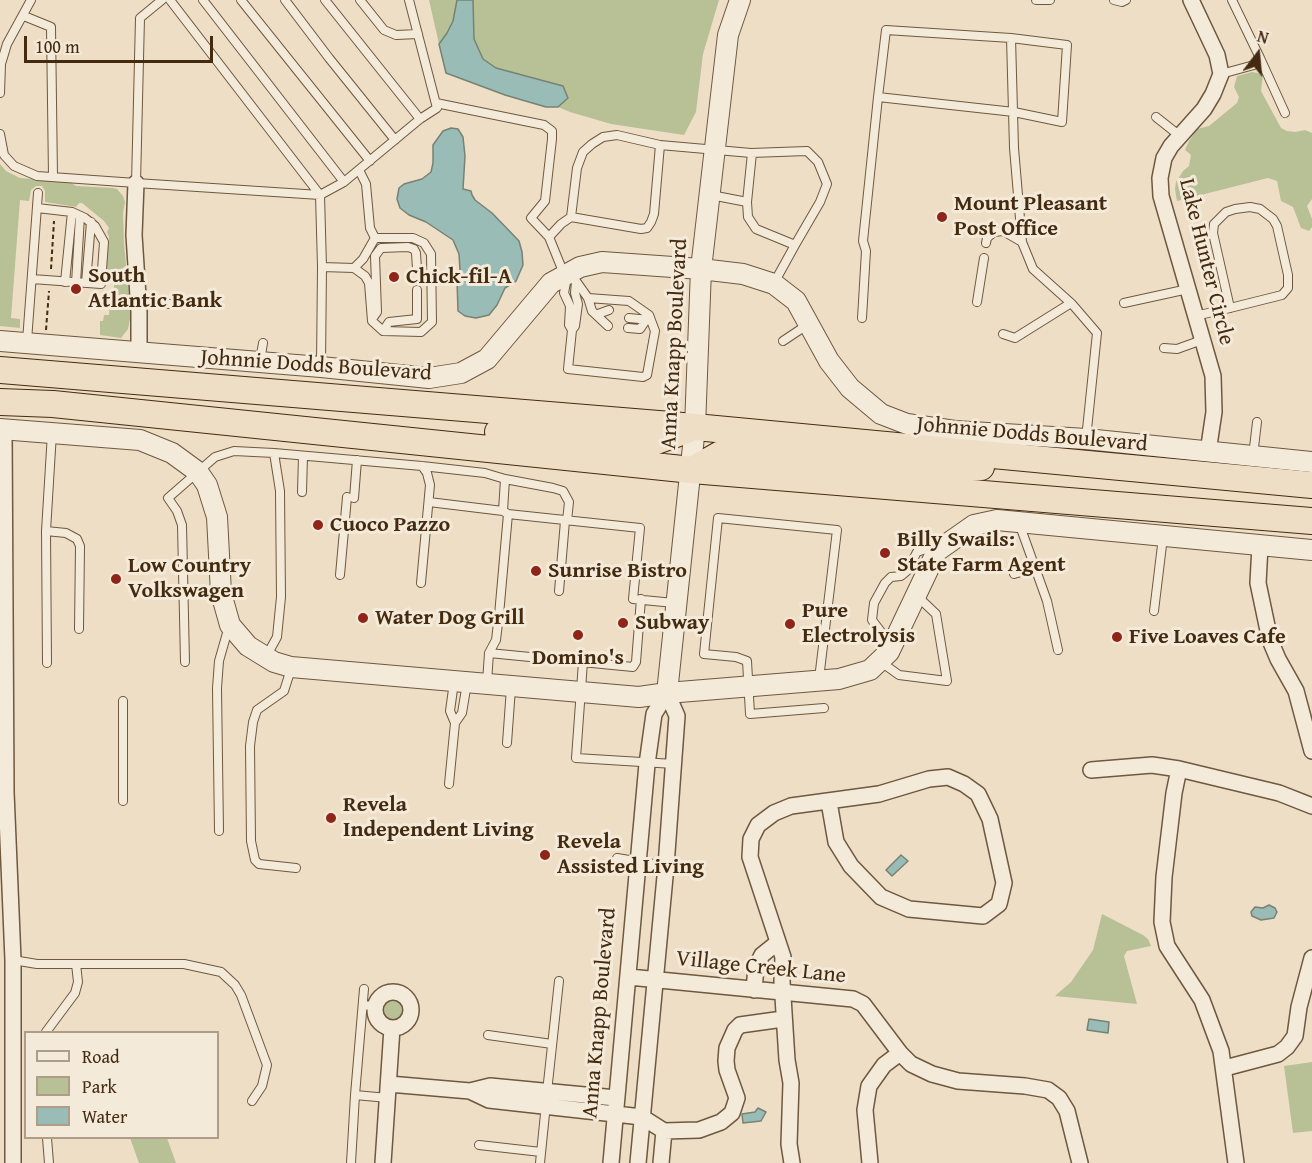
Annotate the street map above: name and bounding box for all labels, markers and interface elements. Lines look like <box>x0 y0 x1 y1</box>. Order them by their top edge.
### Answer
scale bar <box>27 24 216 62</box>
north arrow <box>1228 24 1288 84</box>
text: N <box>1255 24 1271 50</box>
text: 100 m <box>35 33 80 60</box>
street label: Lake Hunter Circle <box>1173 176 1239 348</box>
place label: Mount Pleasant Post Office <box>954 191 1107 242</box>
marker: Mount Pleasant Post Office <box>935 210 949 224</box>
street label: Anna Knapp Boulevard <box>656 238 694 450</box>
place label: South Atlantic Bank <box>88 263 222 314</box>
place label: Chick-fil-A <box>406 264 512 290</box>
marker: Chick-fil-A <box>387 270 401 284</box>
marker: South Atlantic Bank <box>69 282 83 296</box>
street label: Johnnie Dodds Boulevard <box>199 345 433 387</box>
street label: Johnnie Dodds Boulevard <box>915 412 1149 458</box>
place label: Cuoco Pazzo <box>330 512 450 538</box>
marker: Cuoco Pazzo <box>311 518 325 532</box>
place label: Billy Swails: State Farm Agent <box>897 527 1066 578</box>
marker: Billy Swails: State Farm Agent <box>878 546 892 560</box>
place label: Low Country Volkswagen <box>128 553 251 604</box>
place label: Sunrise Bistro <box>548 558 687 584</box>
marker: Sunrise Bistro <box>529 564 543 578</box>
marker: Low Country Volkswagen <box>109 572 123 586</box>
place label: Pure Electrolysis <box>802 598 915 650</box>
place label: Water Dog Grill <box>375 605 525 631</box>
place label: Subway <box>635 610 709 636</box>
marker: Water Dog Grill <box>356 611 370 625</box>
marker: Subway <box>616 616 630 630</box>
marker: Pure Electrolysis <box>783 617 797 631</box>
place label: Five Loaves Cafe <box>1129 624 1286 650</box>
marker: Domino's <box>571 628 585 642</box>
marker: Five Loaves Cafe <box>1110 630 1124 644</box>
place label: Domino's <box>532 645 624 671</box>
place label: Revela Independent Living <box>343 792 534 843</box>
marker: Revela Independent Living <box>324 811 338 825</box>
place label: Revela Assisted Living <box>557 829 704 880</box>
marker: Revela Assisted Living <box>538 848 552 862</box>
street label: Anna Knapp Boulevard <box>578 907 622 1119</box>
street label: Village Creek Lane <box>675 946 847 990</box>
legend <box>24 1031 219 1139</box>
text: Road <box>82 1043 120 1070</box>
text: Park <box>82 1073 117 1100</box>
text: Water <box>82 1103 127 1130</box>

